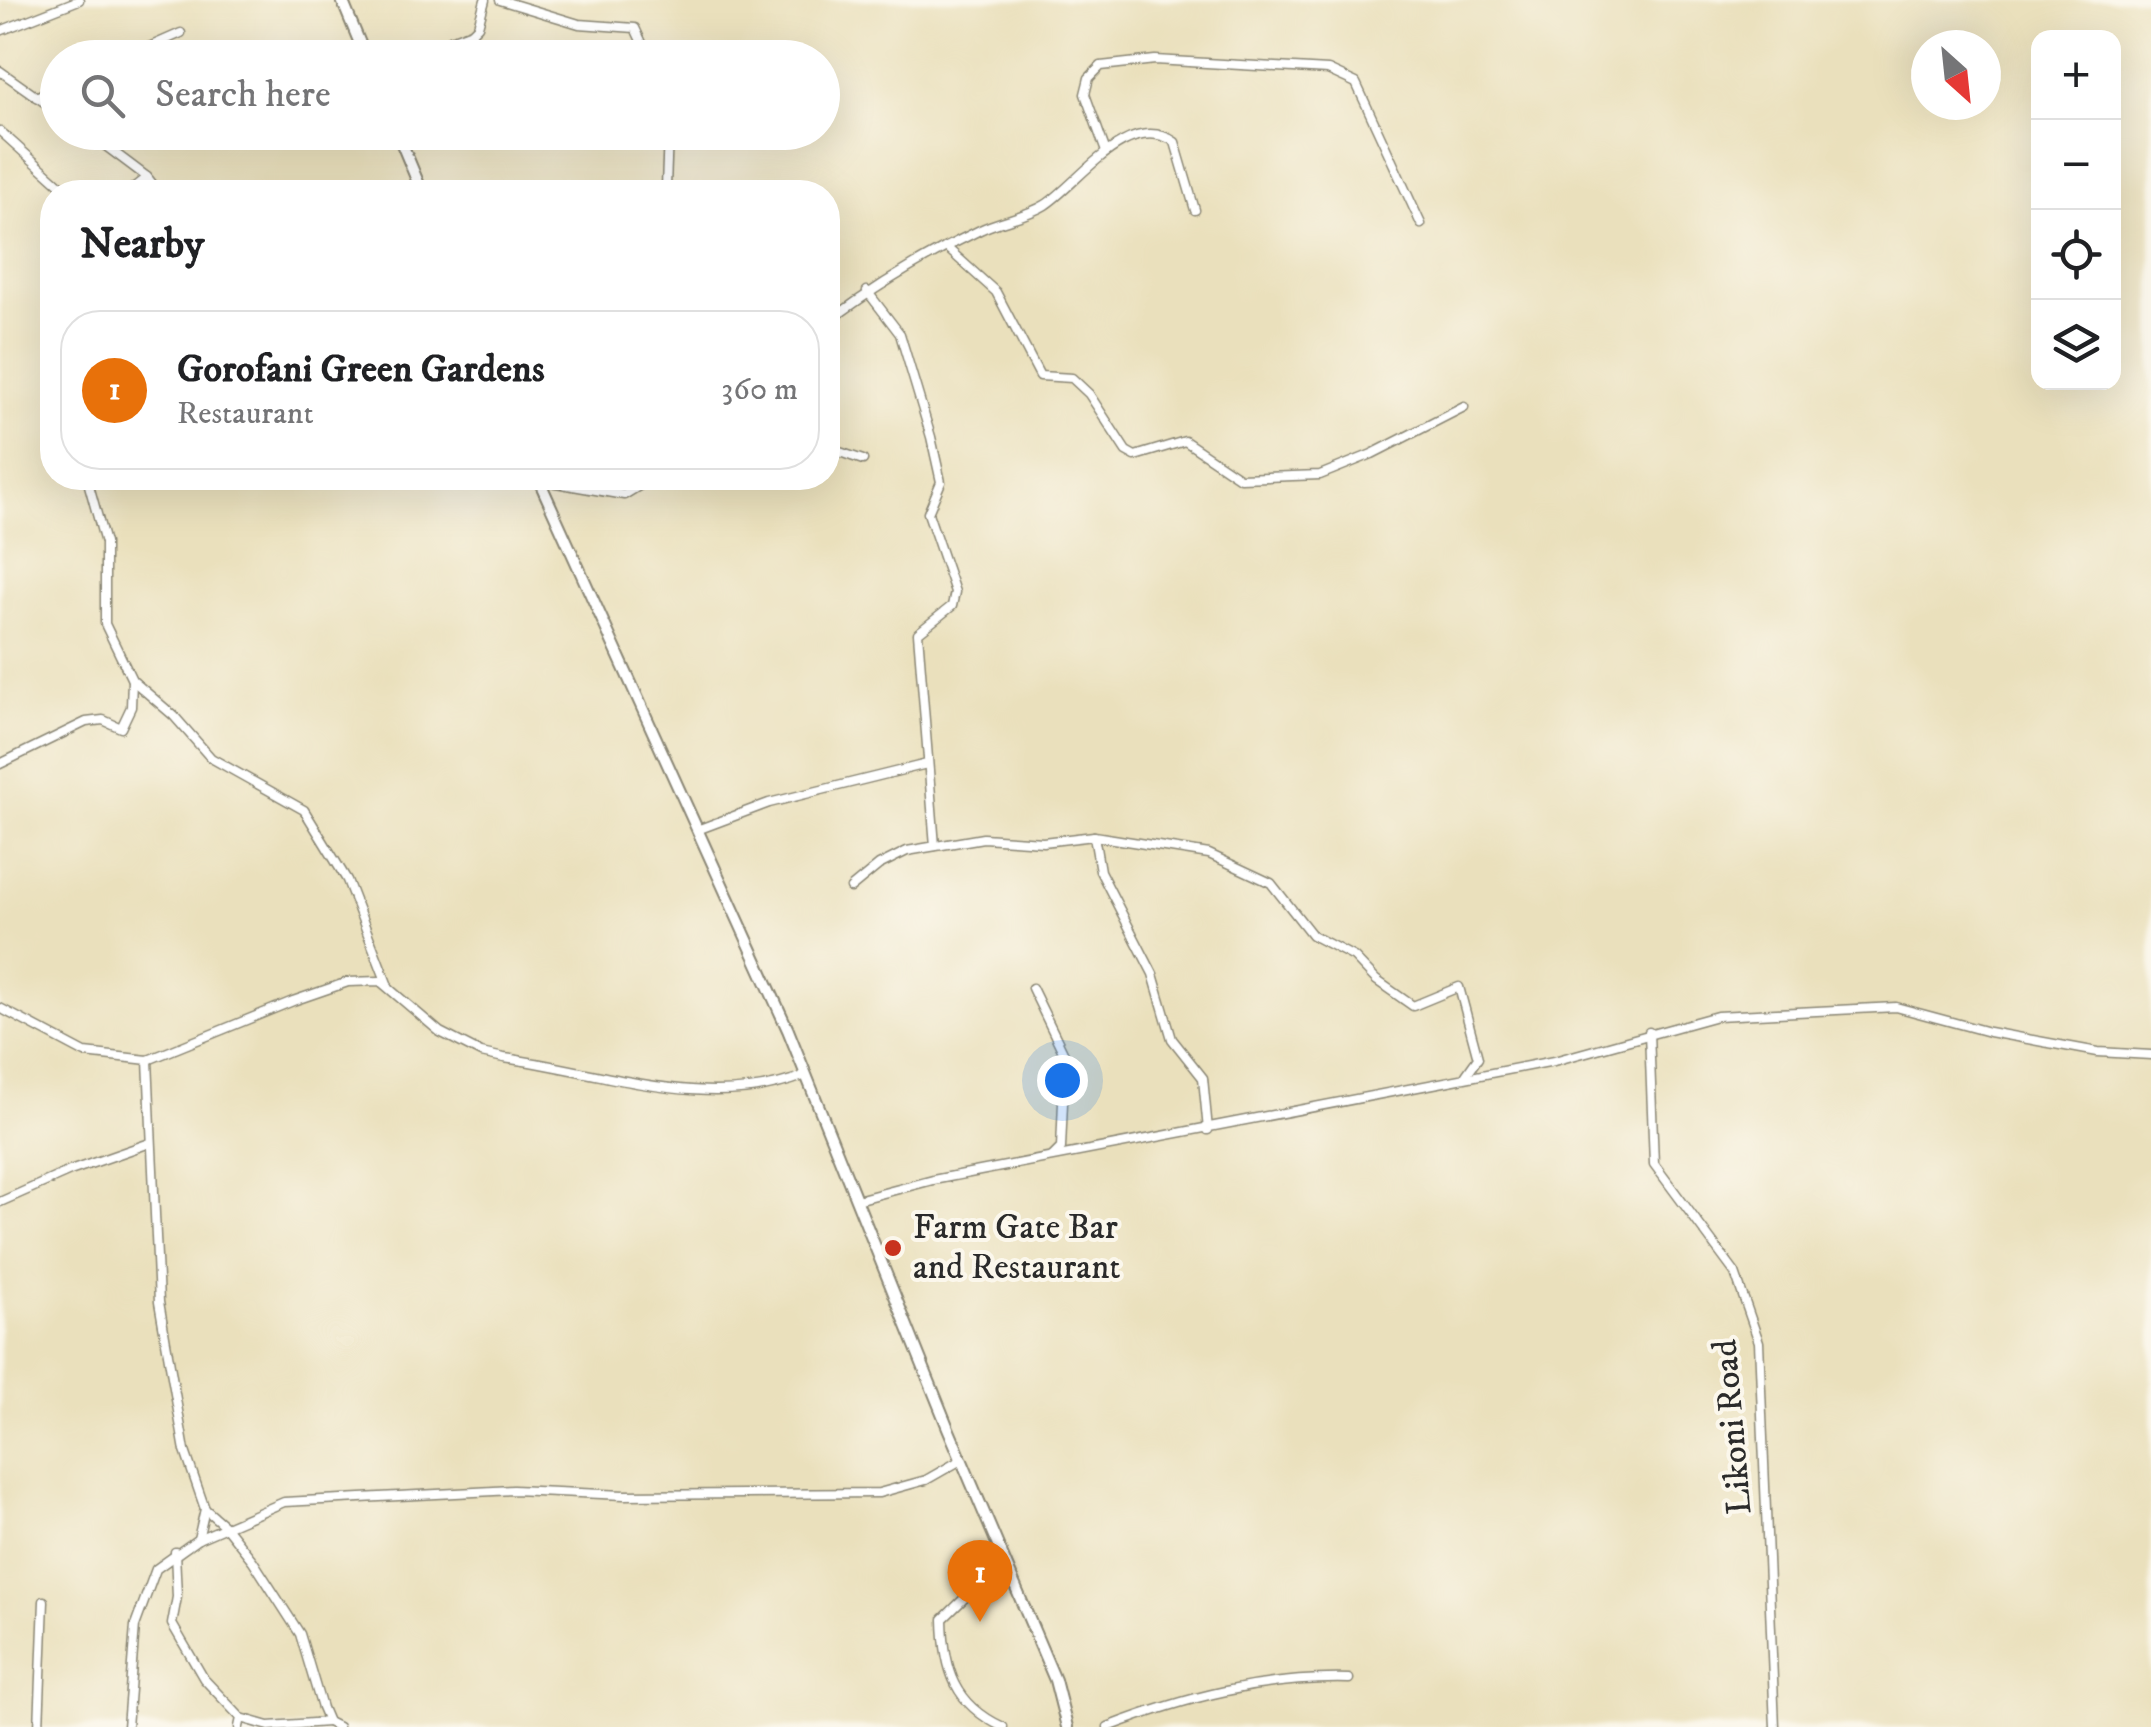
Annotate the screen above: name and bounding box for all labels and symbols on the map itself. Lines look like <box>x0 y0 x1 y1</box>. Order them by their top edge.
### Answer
north arrow <box>1911 30 2001 120</box>
your location <box>1037 1055 1088 1106</box>
place label: Farm Gate Bar and Restaurant <box>913 1206 1121 1290</box>
marker: Farm Gate Bar and Restaurant <box>882 1237 904 1259</box>
street label: Likoni Road <box>1703 1337 1763 1516</box>
pin: 1 <box>948 1540 1012 1622</box>

